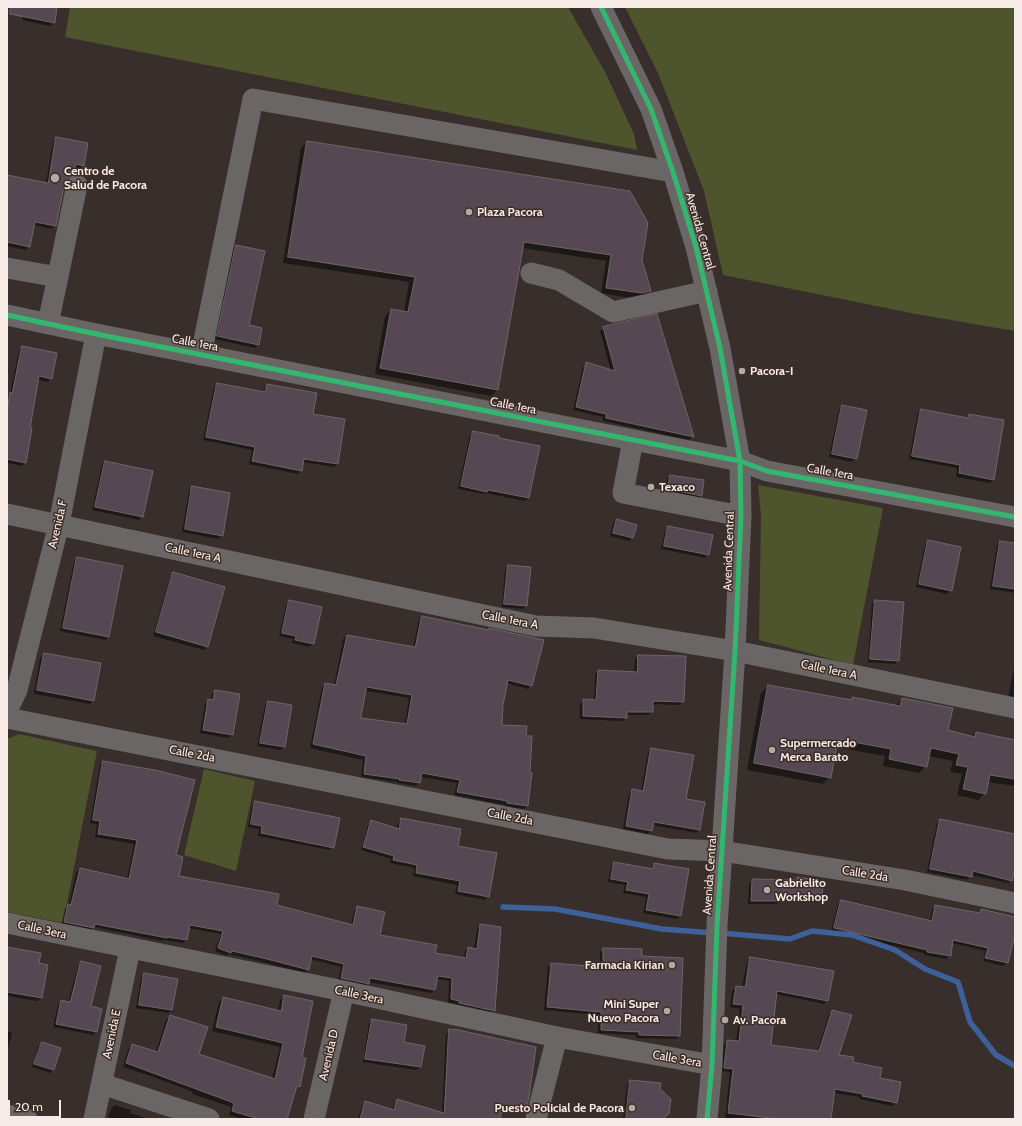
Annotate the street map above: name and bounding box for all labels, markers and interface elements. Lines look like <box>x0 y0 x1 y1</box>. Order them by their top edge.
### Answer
place label: Centro de Salud de Pacora <box>64 164 147 192</box>
marker: Centro de Salud de Pacora <box>49 172 61 184</box>
street label: Avenida Central <box>682 191 718 271</box>
place label: Plaza Pacora <box>477 205 543 219</box>
marker: Plaza Pacora <box>464 207 474 217</box>
street label: Calle 1era <box>170 331 220 355</box>
place label: Pacora-I <box>750 364 793 378</box>
marker: Pacora-I <box>737 366 747 376</box>
street label: Calle 1era <box>488 394 538 418</box>
street label: Calle 1era <box>806 461 854 483</box>
place label: Texaco <box>659 480 695 494</box>
marker: Texaco <box>646 482 656 492</box>
street label: Avenida F <box>45 498 71 550</box>
street label: Avenida Central <box>720 511 738 591</box>
street label: Calle 1era A <box>164 540 222 566</box>
street label: Calle 1era A <box>481 607 539 633</box>
street label: Calle 1era A <box>800 657 858 683</box>
place label: Supermercado Merca Barato <box>780 736 856 764</box>
street label: Calle 2da <box>168 743 216 765</box>
marker: Supermercado Merca Barato <box>767 745 777 755</box>
street label: Calle 2da <box>486 806 534 828</box>
street label: Avenida Central <box>700 835 720 915</box>
street label: Calle 2da <box>841 863 889 885</box>
place label: Gabrielito Workshop <box>775 876 828 904</box>
marker: Gabrielito Workshop <box>762 885 772 895</box>
street label: Calle 3era <box>16 918 68 942</box>
place label: Farmacia Kirian <box>585 958 664 972</box>
marker: Farmacia Kirian <box>667 960 677 970</box>
street label: Calle 3era <box>333 983 385 1007</box>
place label: Mini Super Nuevo Pacora <box>587 997 659 1025</box>
marker: Mini Super Nuevo Pacora <box>662 1006 672 1016</box>
street label: Avenida E <box>100 1008 124 1060</box>
place label: Av. Pacora <box>733 1013 786 1027</box>
marker: Av. Pacora <box>720 1015 730 1025</box>
street label: Avenida D <box>316 1028 342 1082</box>
street label: Calle 3era <box>651 1048 703 1070</box>
scale bar <box>10 1092 63 1118</box>
text: 20 m <box>15 1099 43 1114</box>
place label: Puesto Policial de Pacora <box>494 1101 624 1115</box>
marker: Puesto Policial de Pacora <box>627 1103 637 1113</box>

